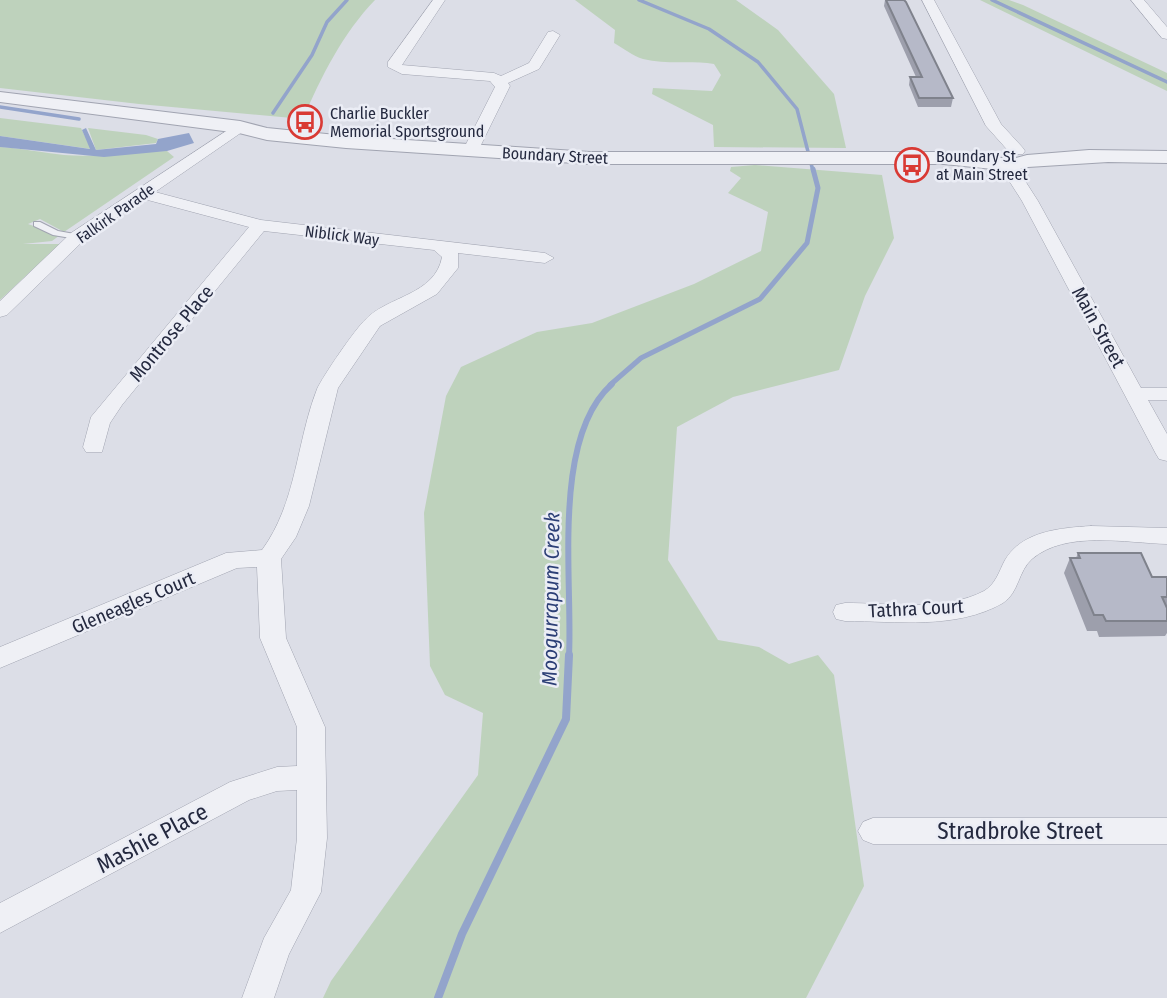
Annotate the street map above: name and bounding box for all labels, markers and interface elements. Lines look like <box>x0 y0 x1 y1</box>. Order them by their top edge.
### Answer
bus stop icon: Charlie Buckler Memorial Sportsground <box>286 103 324 141</box>
place label: Charlie Buckler Memorial Sportsground <box>330 104 484 141</box>
street label: Boundary Street <box>501 143 609 168</box>
bus stop icon: Boundary St at Main Street <box>893 146 931 184</box>
place label: Boundary St at Main Street <box>936 147 1028 184</box>
street label: Falkirk Parade <box>73 179 158 247</box>
street label: Niblick Way <box>304 222 381 250</box>
street label: Montrose Place <box>124 280 218 386</box>
street label: Main Street <box>1067 283 1131 372</box>
water label: Moogurrapum Creek <box>536 512 566 686</box>
street label: Gleneagles Court <box>68 566 199 639</box>
street label: Tathra Court <box>868 594 965 622</box>
street label: Mashie Place <box>92 797 212 879</box>
street label: Stradbroke Street <box>937 817 1103 845</box>

